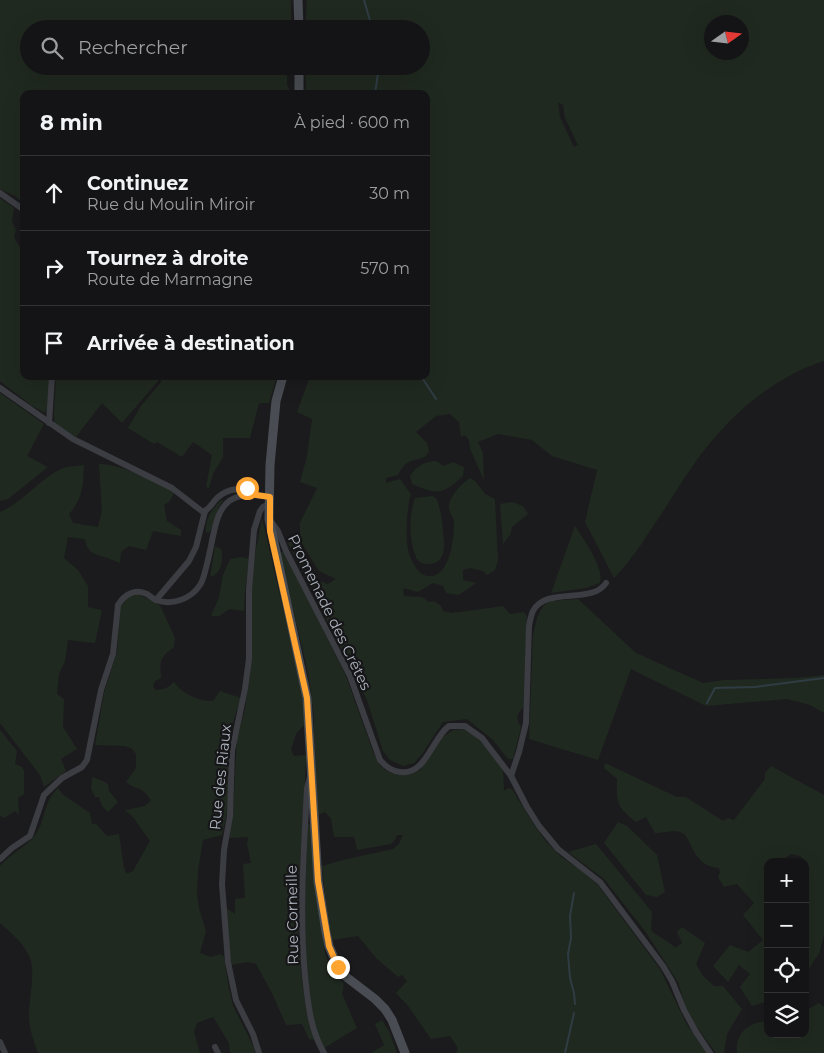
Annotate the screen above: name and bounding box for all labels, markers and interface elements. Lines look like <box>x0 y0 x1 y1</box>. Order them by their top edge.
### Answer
north arrow <box>704 15 749 60</box>
search box <box>20 20 430 75</box>
icon: search <box>38 34 66 62</box>
text: Rechercher <box>78 36 188 59</box>
text: 8 min <box>40 110 103 135</box>
text: À pied · 600 m <box>294 113 410 132</box>
text: Continuez <box>87 172 188 195</box>
icon: ahead <box>40 179 68 207</box>
text: 30 m <box>369 184 410 203</box>
text: Rue du Moulin Miroir <box>87 195 255 214</box>
text: Tournez à droite <box>87 247 248 270</box>
icon: right <box>40 254 68 282</box>
text: 570 m <box>360 259 410 278</box>
text: Route de Marmagne <box>87 270 253 289</box>
icon: arrive <box>40 329 68 357</box>
text: Arrivée à destination <box>87 332 295 355</box>
route start <box>236 477 259 500</box>
street label: Promenade des Crêtes <box>284 531 376 693</box>
street label: Rue des Riaux <box>205 723 235 831</box>
map controls <box>764 858 809 1038</box>
button: + <box>764 858 809 903</box>
street label: Rue Corneille <box>282 865 302 965</box>
button: − <box>764 903 809 948</box>
button: locate <box>764 948 809 993</box>
route end <box>327 956 350 979</box>
button: layers <box>764 993 809 1038</box>

